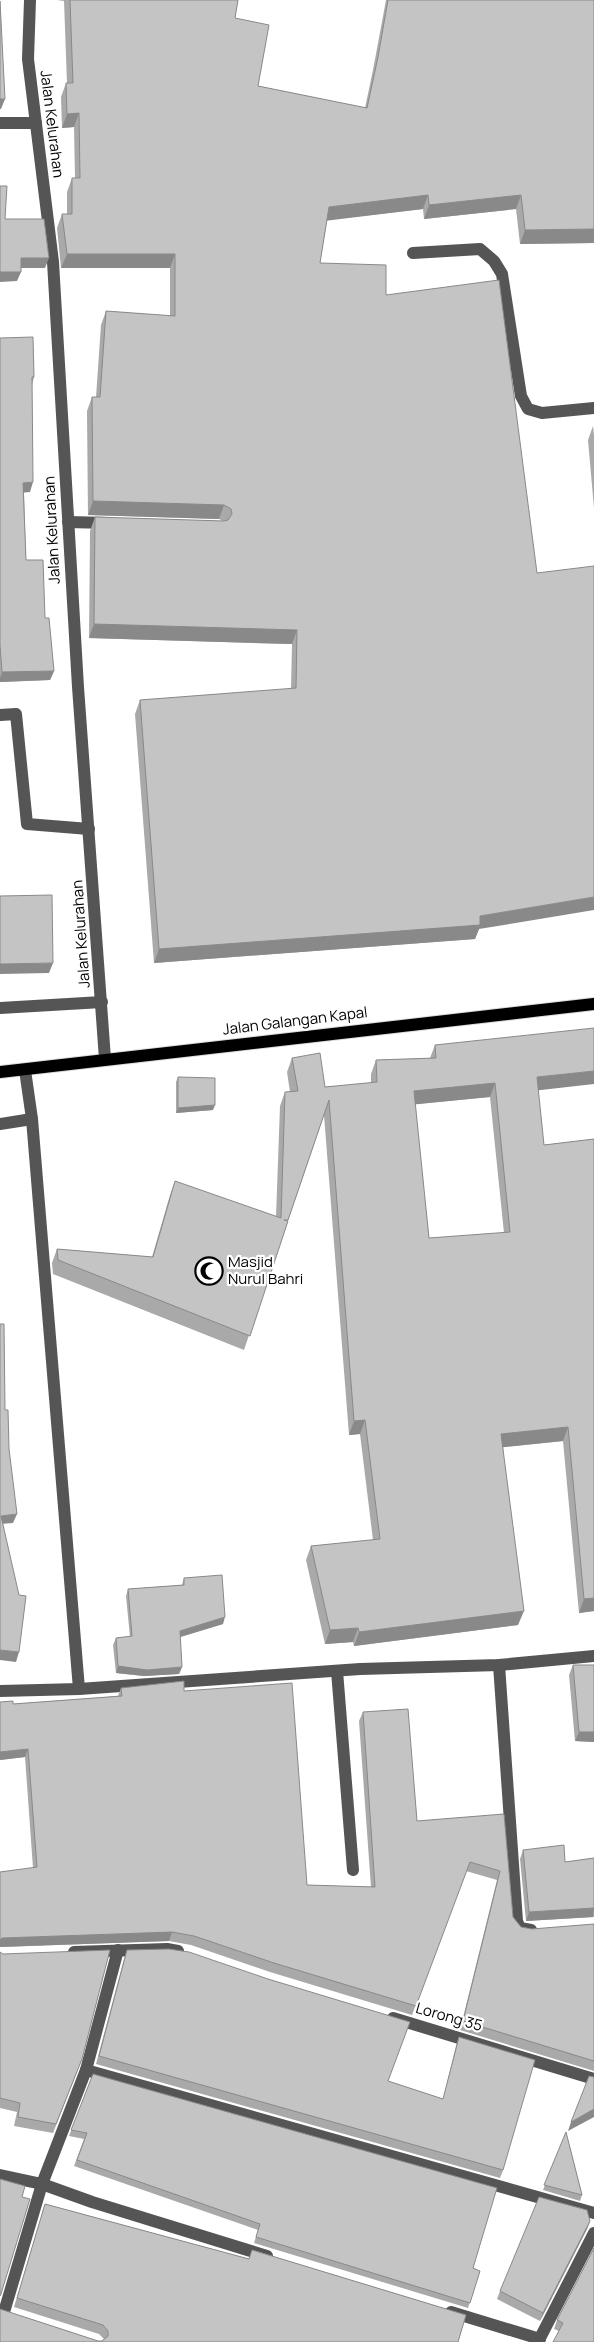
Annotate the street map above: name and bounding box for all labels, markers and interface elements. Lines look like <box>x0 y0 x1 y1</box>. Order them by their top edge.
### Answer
street label: Jalan Kelurahan <box>35 69 70 179</box>
street label: Jalan Kelurahan <box>38 475 65 585</box>
street label: Jalan Kelurahan <box>66 879 95 989</box>
street label: Jalan Galangan Kapal <box>221 1001 369 1040</box>
place label: Masjid Nurul Bahri <box>228 1251 303 1289</box>
mosque icon: Masjid Nurul Bahri <box>194 1256 224 1286</box>
street label: Lorong 35 <box>413 1997 485 2036</box>

